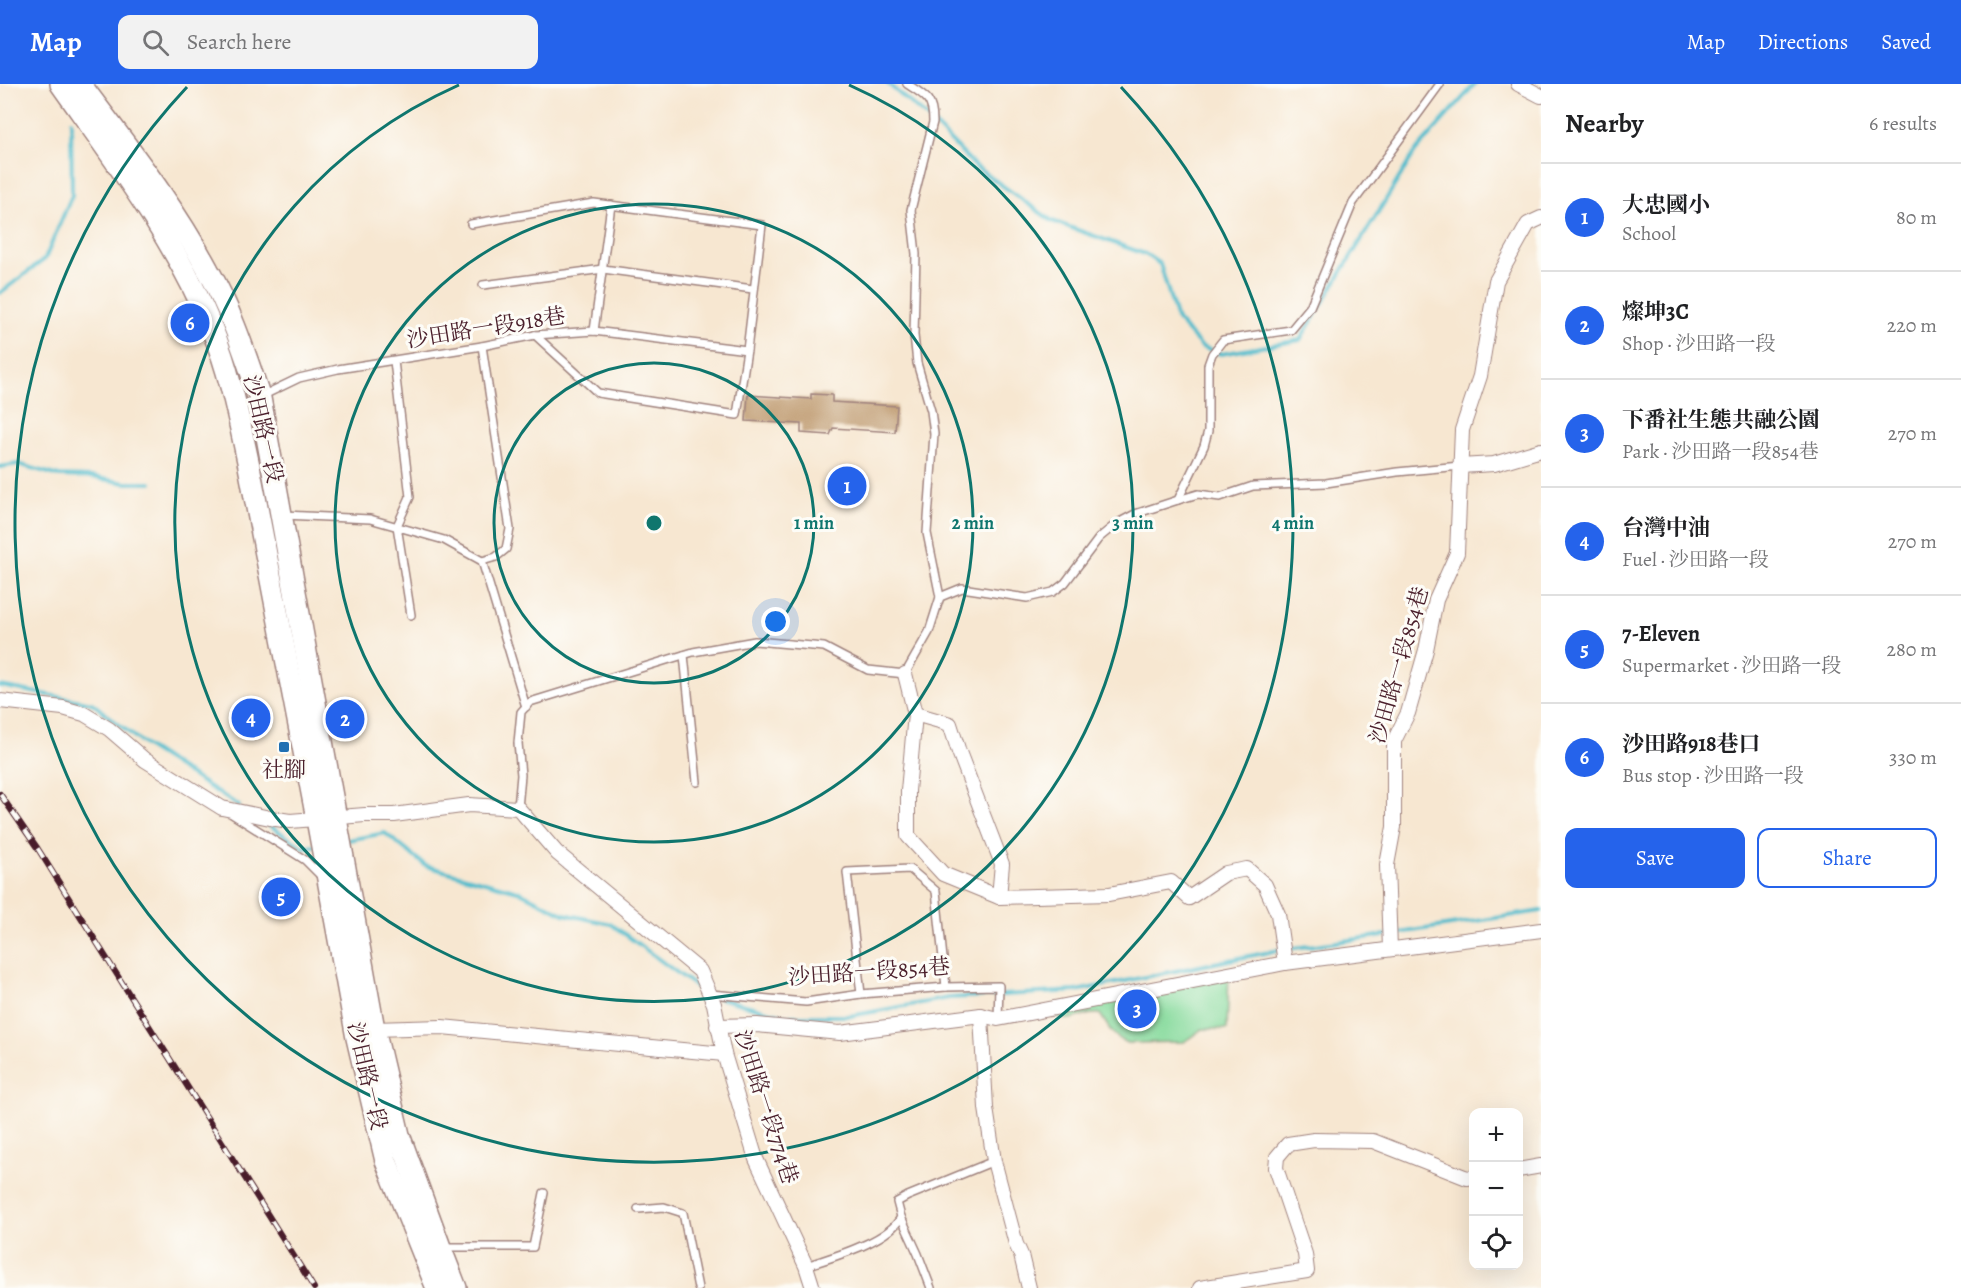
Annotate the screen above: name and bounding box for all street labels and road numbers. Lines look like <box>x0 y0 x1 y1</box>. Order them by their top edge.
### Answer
street label: 沙田路一段918巷 <box>405 301 567 355</box>
street label: 沙田路一段 <box>236 372 290 486</box>
street label: 沙田路一段854巷 <box>1362 583 1436 747</box>
street label: 沙田路一段854巷 <box>787 951 951 993</box>
street label: 沙田路一段 <box>340 1019 394 1133</box>
street label: 沙田路一段774巷 <box>727 1026 805 1188</box>

